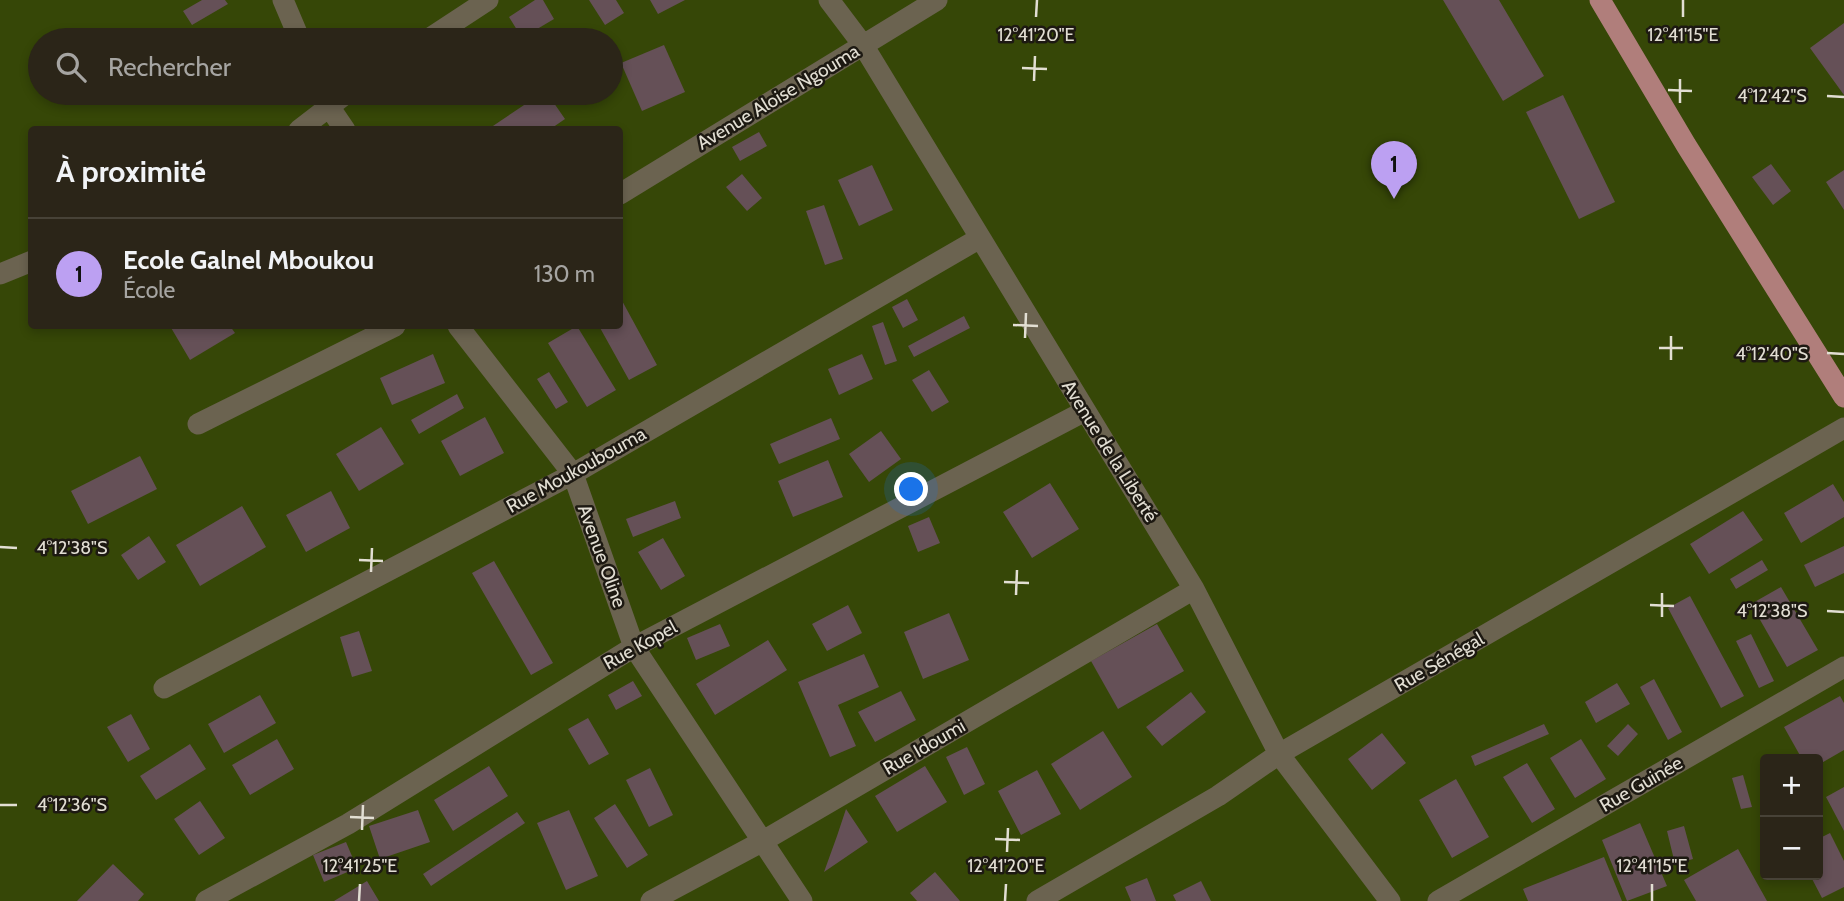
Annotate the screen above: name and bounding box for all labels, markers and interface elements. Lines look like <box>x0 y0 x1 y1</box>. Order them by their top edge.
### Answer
text: 12°41'20"E <box>997 24 1075 46</box>
text: 12°41'15"E <box>1648 24 1718 46</box>
search box <box>28 28 623 105</box>
street label: Avenue Aloise Ngouma <box>693 39 863 155</box>
icon: search <box>52 48 90 86</box>
text: Rechercher <box>108 51 231 83</box>
text: 4°12'42"S <box>1737 85 1807 107</box>
pin: 1 <box>1371 141 1417 199</box>
text: À proximité <box>56 153 206 190</box>
text: Ecole Galnel Mboukou <box>123 244 374 276</box>
text: 1 <box>75 260 83 288</box>
text: 130 m <box>534 260 595 288</box>
text: École <box>123 276 175 304</box>
text: 4°12'40"S <box>1736 343 1808 365</box>
street label: Avenue de la Liberté <box>1057 376 1163 526</box>
street label: Rue Moukoubouma <box>502 422 650 518</box>
your location <box>894 472 928 506</box>
street label: Avenue Oline <box>573 501 631 611</box>
text: 4°12'38"S <box>37 537 107 559</box>
text: 4°12'38"S <box>1737 600 1807 622</box>
street label: Rue Kopel <box>599 615 681 675</box>
street label: Rue Sénégal <box>1390 627 1488 697</box>
street label: Rue Idoumi <box>879 714 969 780</box>
street label: Rue Guinée <box>1595 751 1687 817</box>
map controls <box>1760 754 1823 880</box>
button: + <box>1760 754 1823 817</box>
text: 4°12'36"S <box>37 794 107 816</box>
button: − <box>1760 817 1823 880</box>
text: 12°41'25"E <box>323 855 397 877</box>
text: 12°41'20"E <box>967 855 1045 877</box>
text: 12°41'15"E <box>1617 855 1687 877</box>

